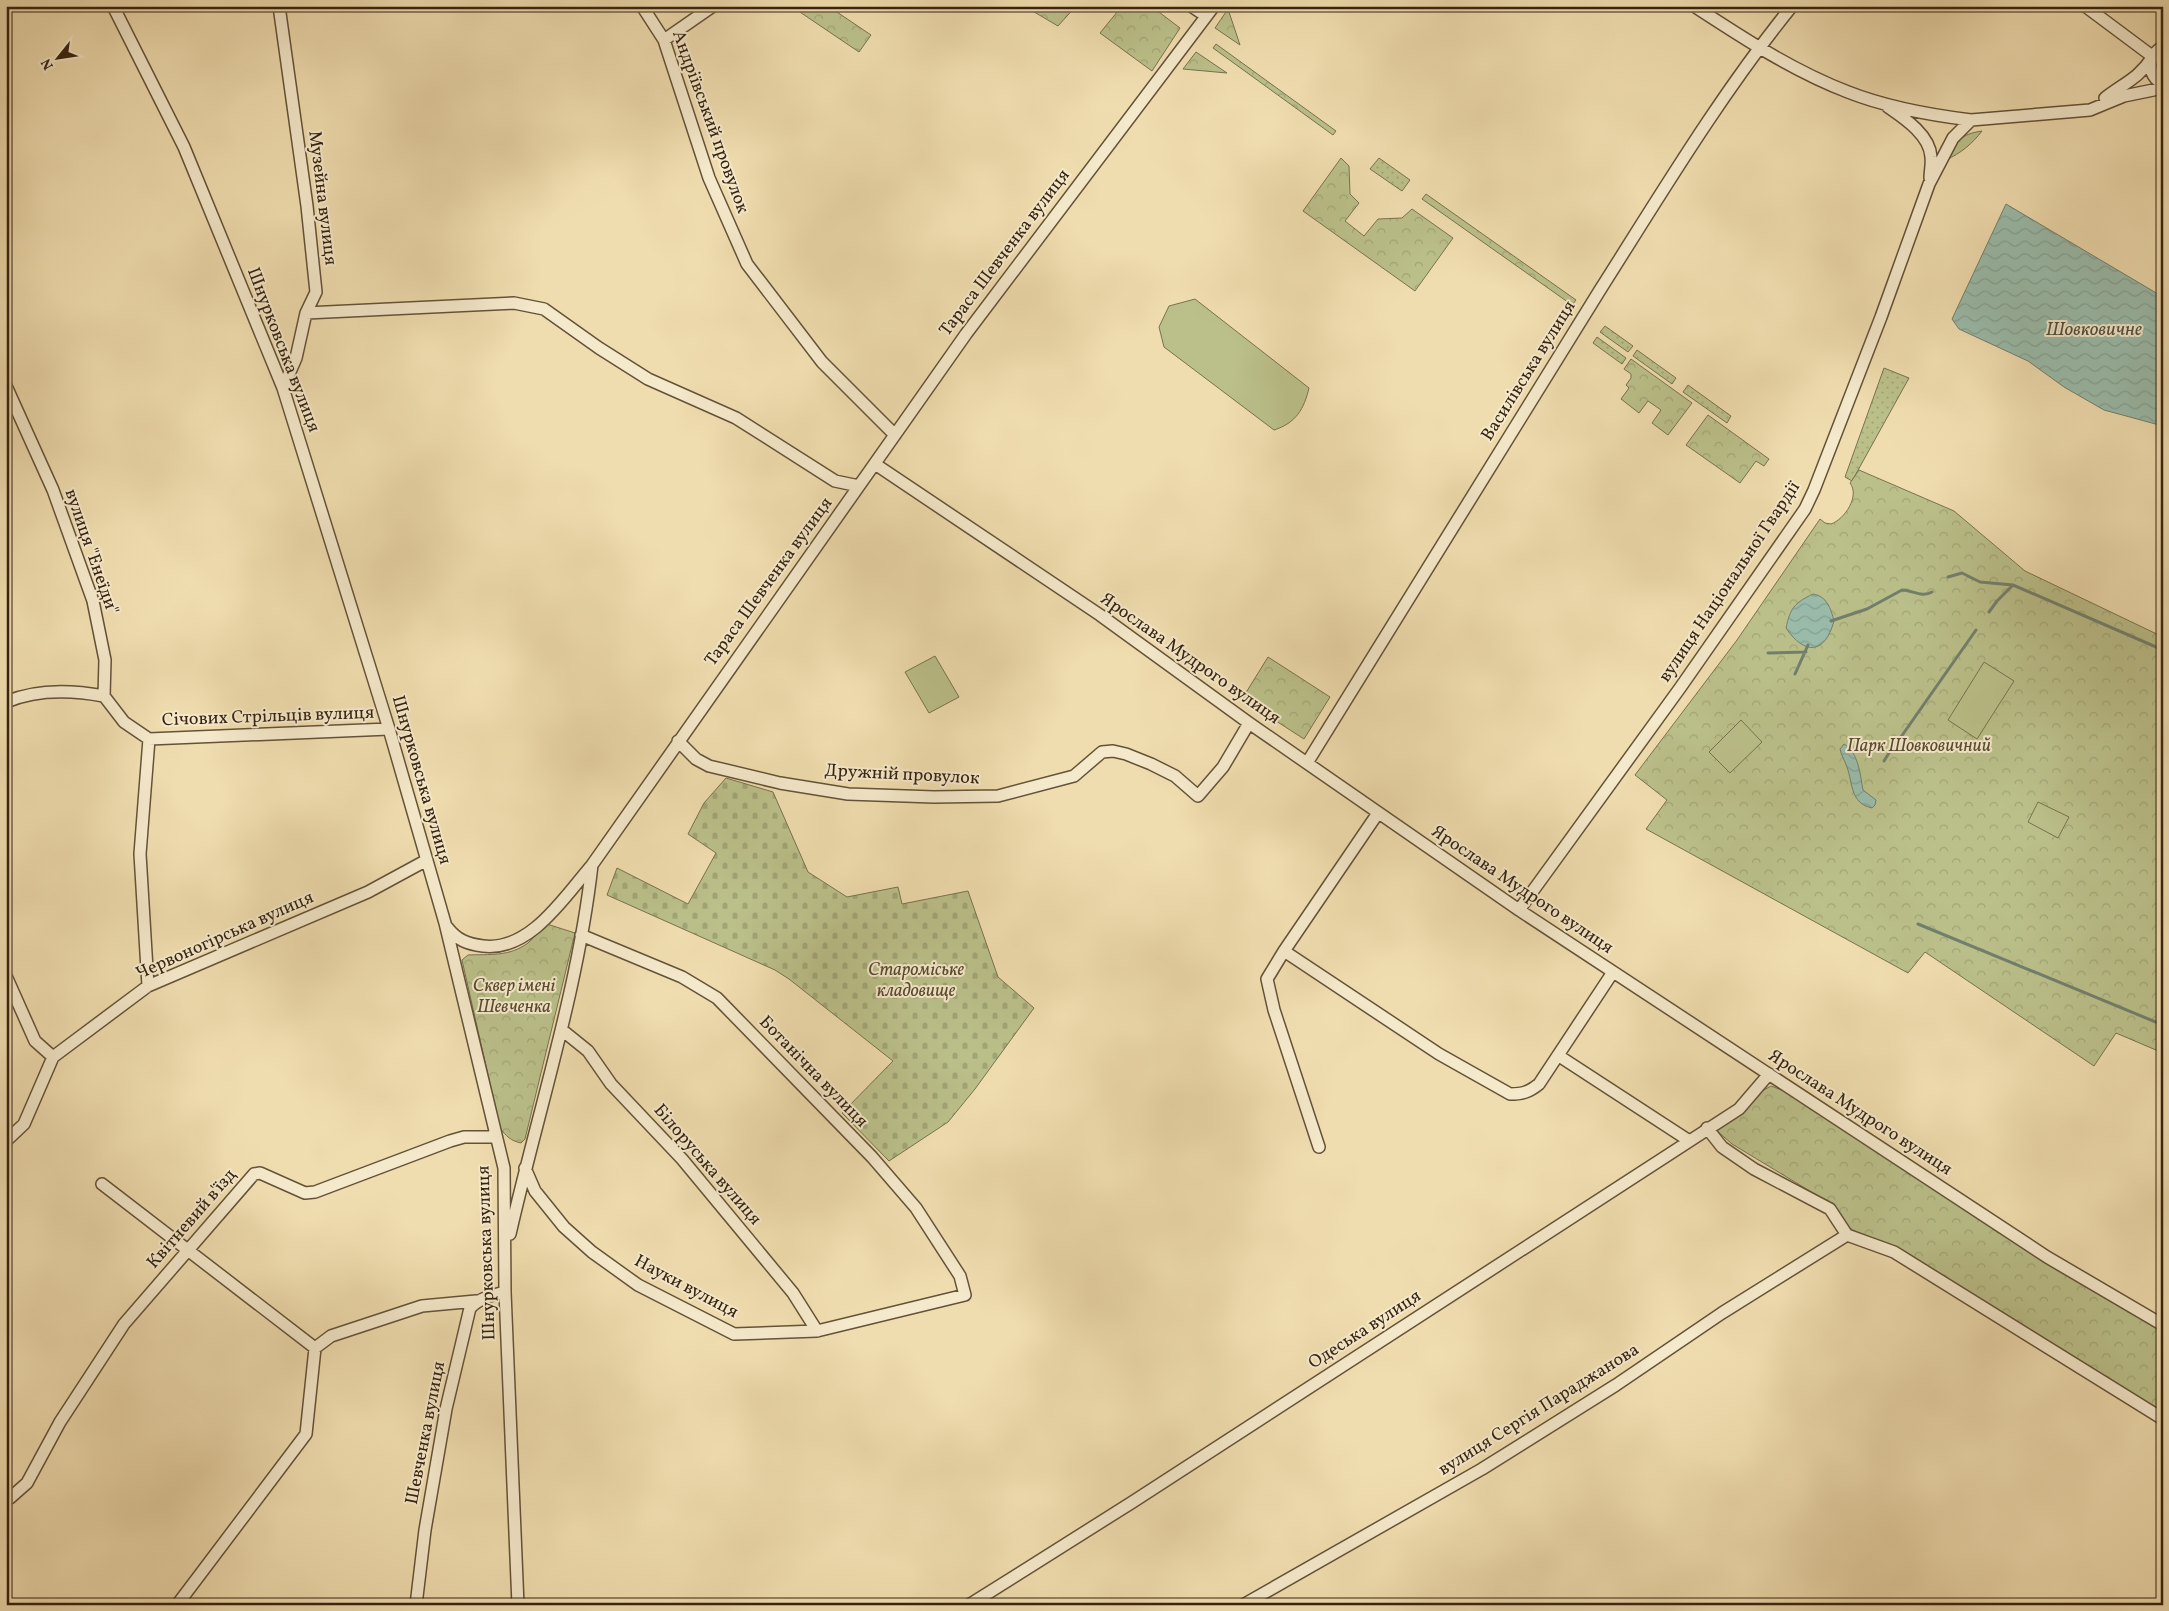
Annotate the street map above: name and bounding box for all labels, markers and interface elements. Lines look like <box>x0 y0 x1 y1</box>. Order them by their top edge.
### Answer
street label: Андріївський провулок <box>665 27 755 217</box>
north arrow <box>32 32 82 82</box>
text: N <box>37 55 59 73</box>
street label: Музейна вулиця <box>301 129 343 267</box>
street label: Тараса Шевченка вулиця <box>934 164 1076 342</box>
street label: Шнурковська вулиця <box>240 264 326 436</box>
street label: Василівська вулиця <box>1476 296 1582 446</box>
water label: Шовковичне <box>2046 317 2142 343</box>
street label: вулиця Національної Гвардії <box>1653 476 1807 687</box>
street label: вулиця "Енеїди" <box>58 486 124 618</box>
street label: Тараса Шевченка вулиця <box>699 492 839 672</box>
street label: Ярослава Мудрого вулиця <box>1095 587 1285 731</box>
street label: Шнурковська вулиця <box>385 692 457 868</box>
street label: Січових Стрільців вулиця <box>161 701 375 733</box>
park label: Парк Шовковичний <box>1847 734 1991 759</box>
street label: Дружній провулок <box>824 758 981 792</box>
street label: Ярослава Мудрого вулиця <box>1426 820 1618 960</box>
street label: Червоногірська вулиця <box>132 886 318 986</box>
park label: Староміське кладовище <box>868 958 964 1004</box>
park label: Сквер імені Шевченка <box>473 974 556 1020</box>
street label: Ботанічна вулиця <box>753 1010 873 1134</box>
street label: Ярослава Мудрого вулиця <box>1763 1044 1957 1182</box>
street label: Білоруська вулиця <box>647 1099 767 1231</box>
street label: Квітневий в'їзд <box>141 1164 243 1274</box>
street label: Шнурковська вулиця <box>471 1165 503 1341</box>
street label: Науки вулиця <box>630 1249 742 1325</box>
street label: Одеська вулиця <box>1304 1284 1426 1376</box>
street label: вулиця Сергія Параджанова <box>1434 1338 1644 1482</box>
street label: Шевченка вулиця <box>400 1359 452 1507</box>

